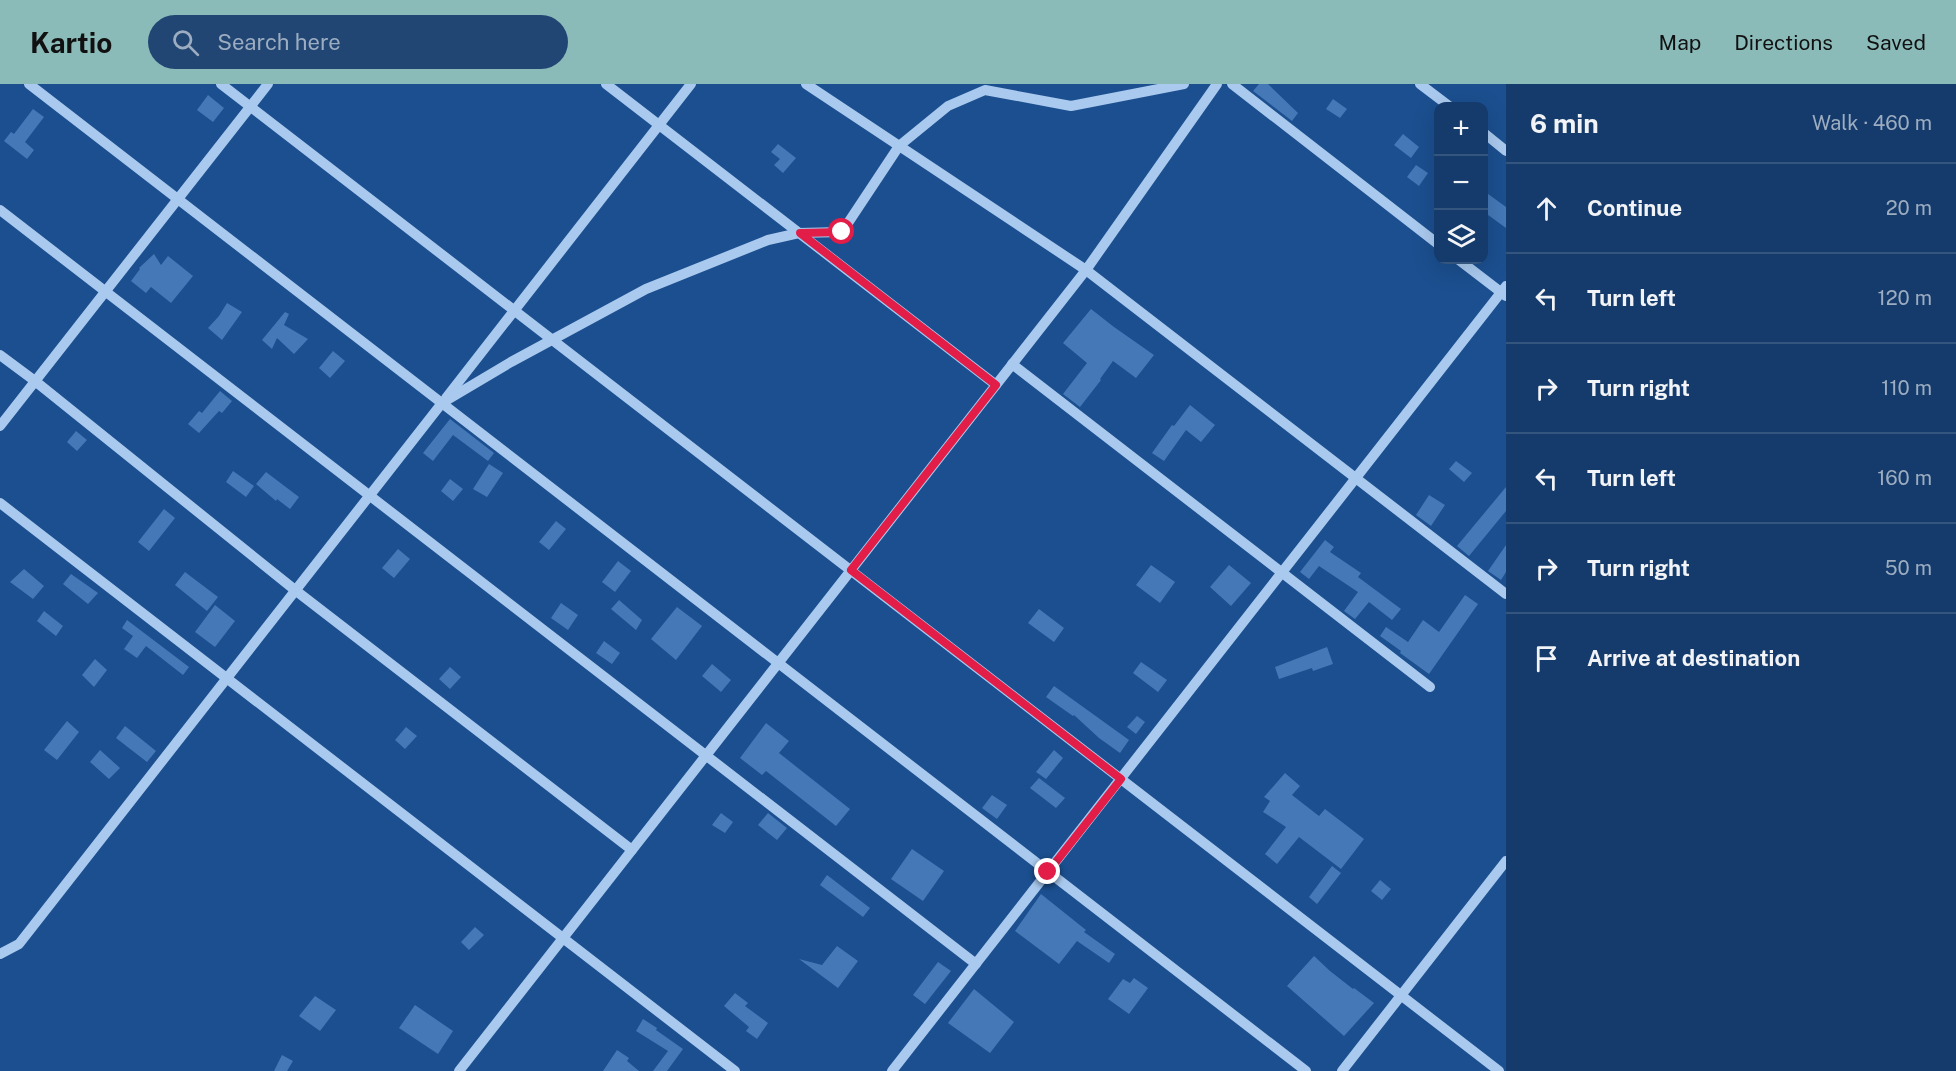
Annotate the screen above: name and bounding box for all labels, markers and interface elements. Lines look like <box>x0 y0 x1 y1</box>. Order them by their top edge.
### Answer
search box <box>148 15 568 69</box>
text: Kartio <box>30 26 112 59</box>
icon: search <box>169 26 202 59</box>
text: Search here <box>217 29 341 55</box>
text: Map <box>1659 30 1701 55</box>
text: Directions <box>1734 30 1833 55</box>
text: Saved <box>1866 30 1926 55</box>
map controls <box>1434 102 1488 264</box>
button: + <box>1434 102 1488 156</box>
text: 6 min <box>1530 108 1599 139</box>
text: Walk · 460 m <box>1812 111 1932 135</box>
button: − <box>1434 156 1488 210</box>
icon: ahead <box>1530 192 1563 225</box>
text: Continue <box>1587 195 1682 221</box>
text: 20 m <box>1886 196 1932 220</box>
button: layers <box>1434 210 1488 264</box>
route start <box>828 218 854 244</box>
icon: left <box>1530 282 1563 315</box>
text: Turn left <box>1587 285 1676 311</box>
text: 120 m <box>1878 286 1932 310</box>
icon: right <box>1530 372 1563 405</box>
text: Turn right <box>1587 375 1690 401</box>
text: 110 m <box>1881 376 1932 400</box>
icon: left <box>1530 462 1563 495</box>
text: Turn left <box>1587 465 1676 491</box>
text: 160 m <box>1877 466 1932 490</box>
icon: right <box>1530 552 1563 585</box>
text: Turn right <box>1587 555 1690 581</box>
text: 50 m <box>1885 556 1932 580</box>
icon: arrive <box>1530 642 1563 675</box>
text: Arrive at destination <box>1587 645 1800 671</box>
route end <box>1034 858 1060 884</box>

